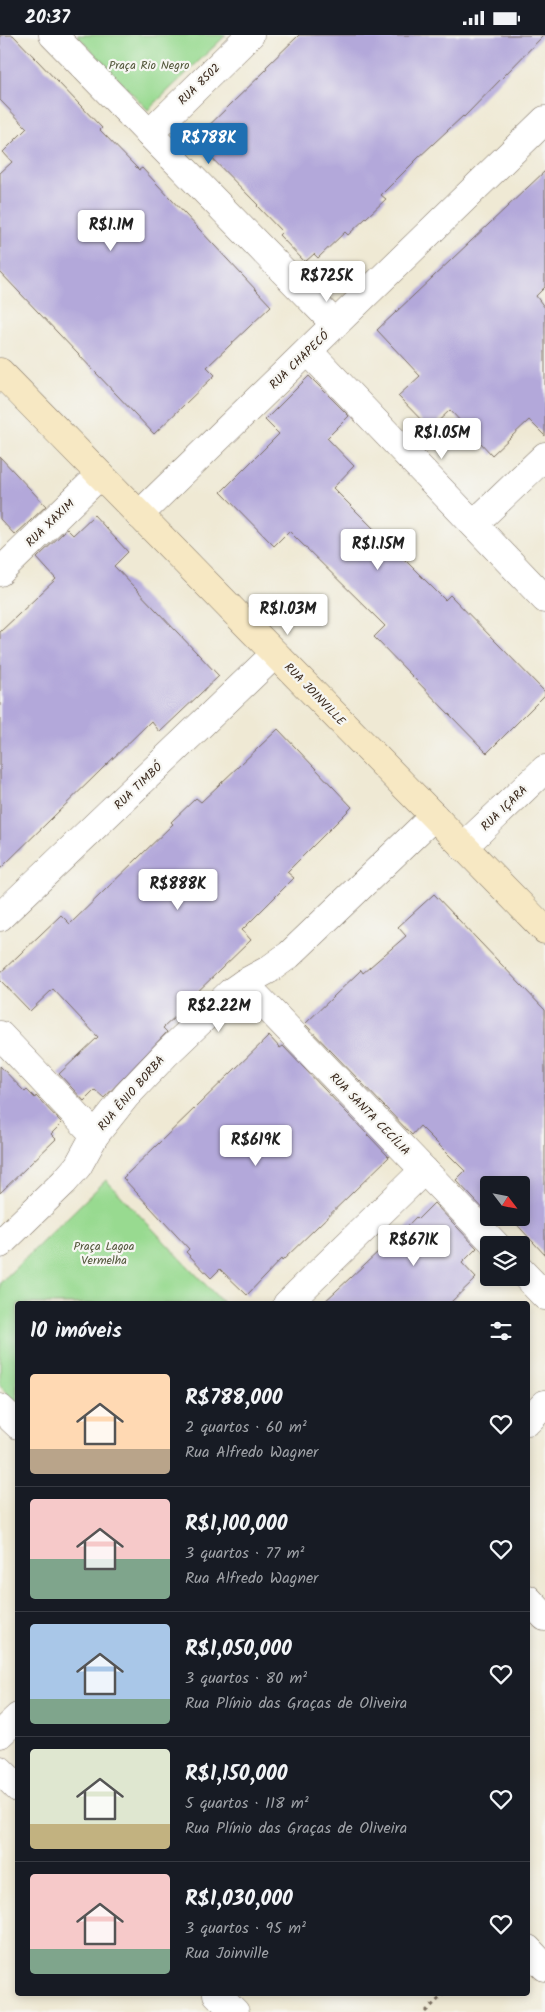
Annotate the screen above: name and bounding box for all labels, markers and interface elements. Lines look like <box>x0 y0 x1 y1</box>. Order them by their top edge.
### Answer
text: 20:37 <box>25 3 70 33</box>
park label: Praça Rio Negro <box>109 56 189 75</box>
street label: RUA 8502 <box>174 59 225 110</box>
pin: R$788K <box>168 123 250 165</box>
text: R$788K <box>181 126 237 151</box>
pin: R$1.1M <box>70 209 152 252</box>
text: R$1.1M <box>89 213 133 238</box>
pin: R$725K <box>286 261 368 303</box>
text: R$725K <box>300 264 354 289</box>
street label: RUA CHAPECÓ <box>265 326 334 394</box>
pin: R$1.05M <box>396 417 488 460</box>
text: R$1.05M <box>414 421 470 446</box>
street label: RUA XAXIM <box>22 495 80 552</box>
pin: R$1.15M <box>332 529 424 571</box>
text: R$1.15M <box>352 532 404 557</box>
pin: R$1.03M <box>242 593 334 636</box>
text: R$1.03M <box>260 597 316 622</box>
street label: RUA JOINVILLE <box>280 658 350 731</box>
street label: RUA TIMBÓ <box>110 758 167 814</box>
street label: RUA IÇARA <box>477 781 532 836</box>
pin: R$888K <box>137 869 219 911</box>
text: R$888K <box>149 872 207 897</box>
pin: R$2.22M <box>173 991 265 1033</box>
text: R$2.22M <box>188 994 250 1019</box>
street label: RUA ÊNIO BORBA <box>93 1052 169 1135</box>
street label: RUA SANTA CECÍLIA <box>325 1068 414 1160</box>
pin: R$619K <box>215 1125 297 1167</box>
text: R$619K <box>231 1128 281 1153</box>
north arrow <box>480 1176 530 1226</box>
map controls <box>480 1176 530 1286</box>
pin: R$671K <box>373 1225 455 1267</box>
text: R$671K <box>389 1228 439 1253</box>
button: layers <box>480 1236 530 1286</box>
park label: Praça Lagoa Vermelha <box>74 1237 135 1270</box>
text: 10 imóveis <box>30 1315 122 1348</box>
icon: filters <box>487 1317 515 1345</box>
text: R$788,000 <box>185 1382 283 1415</box>
icon: home <box>70 1394 130 1454</box>
icon: heart <box>487 1410 515 1438</box>
text: 2 quartos · 60 m² <box>185 1415 307 1440</box>
text: Rua Alfredo Wagner <box>185 1440 318 1465</box>
text: R$1,100,000 <box>185 1508 288 1541</box>
icon: home <box>70 1519 130 1579</box>
icon: heart <box>487 1535 515 1563</box>
text: 3 quartos · 77 m² <box>185 1541 304 1566</box>
text: Rua Alfredo Wagner <box>185 1566 318 1591</box>
text: R$1,050,000 <box>185 1633 292 1666</box>
icon: home <box>70 1644 130 1704</box>
icon: heart <box>487 1660 515 1688</box>
text: 3 quartos · 80 m² <box>185 1666 307 1691</box>
text: Rua Plínio das Graças de Oliveira <box>185 1691 407 1716</box>
text: R$1,150,000 <box>185 1758 287 1791</box>
icon: home <box>70 1769 130 1829</box>
icon: heart <box>487 1785 515 1813</box>
text: 5 quartos · 118 m² <box>185 1791 309 1816</box>
text: Rua Plínio das Graças de Oliveira <box>185 1816 407 1841</box>
text: R$1,030,000 <box>185 1883 293 1916</box>
icon: home <box>70 1894 130 1954</box>
icon: heart <box>487 1910 515 1938</box>
text: 3 quartos · 95 m² <box>185 1916 306 1941</box>
text: Rua Joinville <box>185 1941 269 1966</box>

